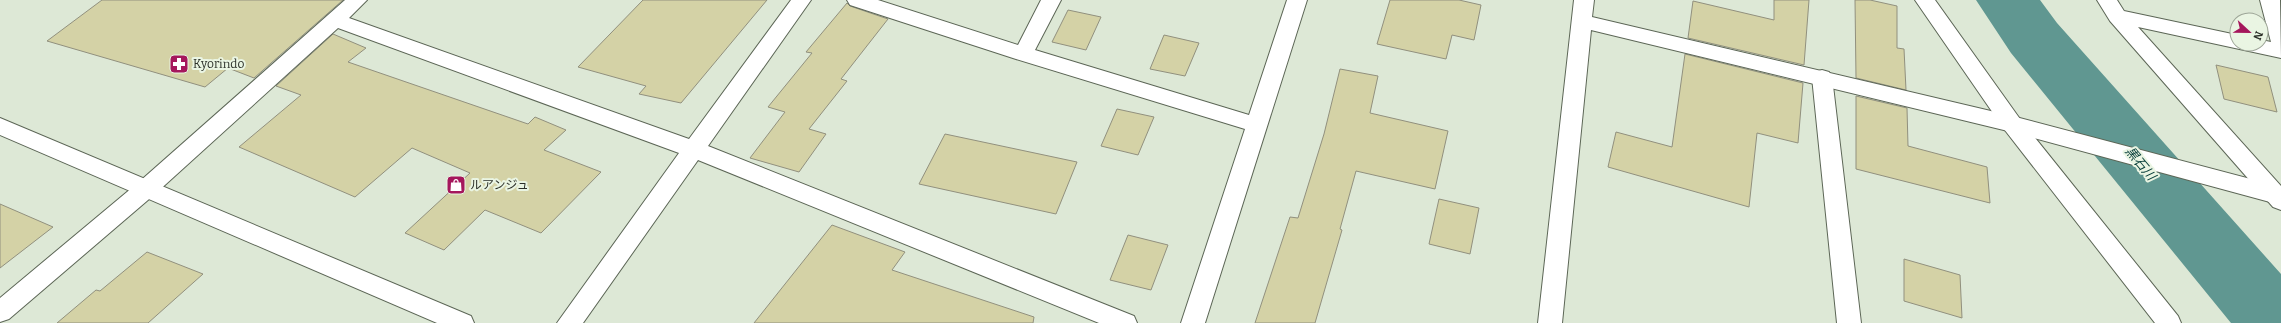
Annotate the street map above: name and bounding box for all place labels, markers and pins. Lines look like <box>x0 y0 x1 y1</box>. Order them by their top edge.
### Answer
pharmacy icon: Kyorindo <box>168 53 190 75</box>
place label: Kyorindo <box>193 57 244 71</box>
shop icon: ルアンジュ <box>445 174 467 196</box>
place label: ルアンジュ <box>470 178 529 192</box>

